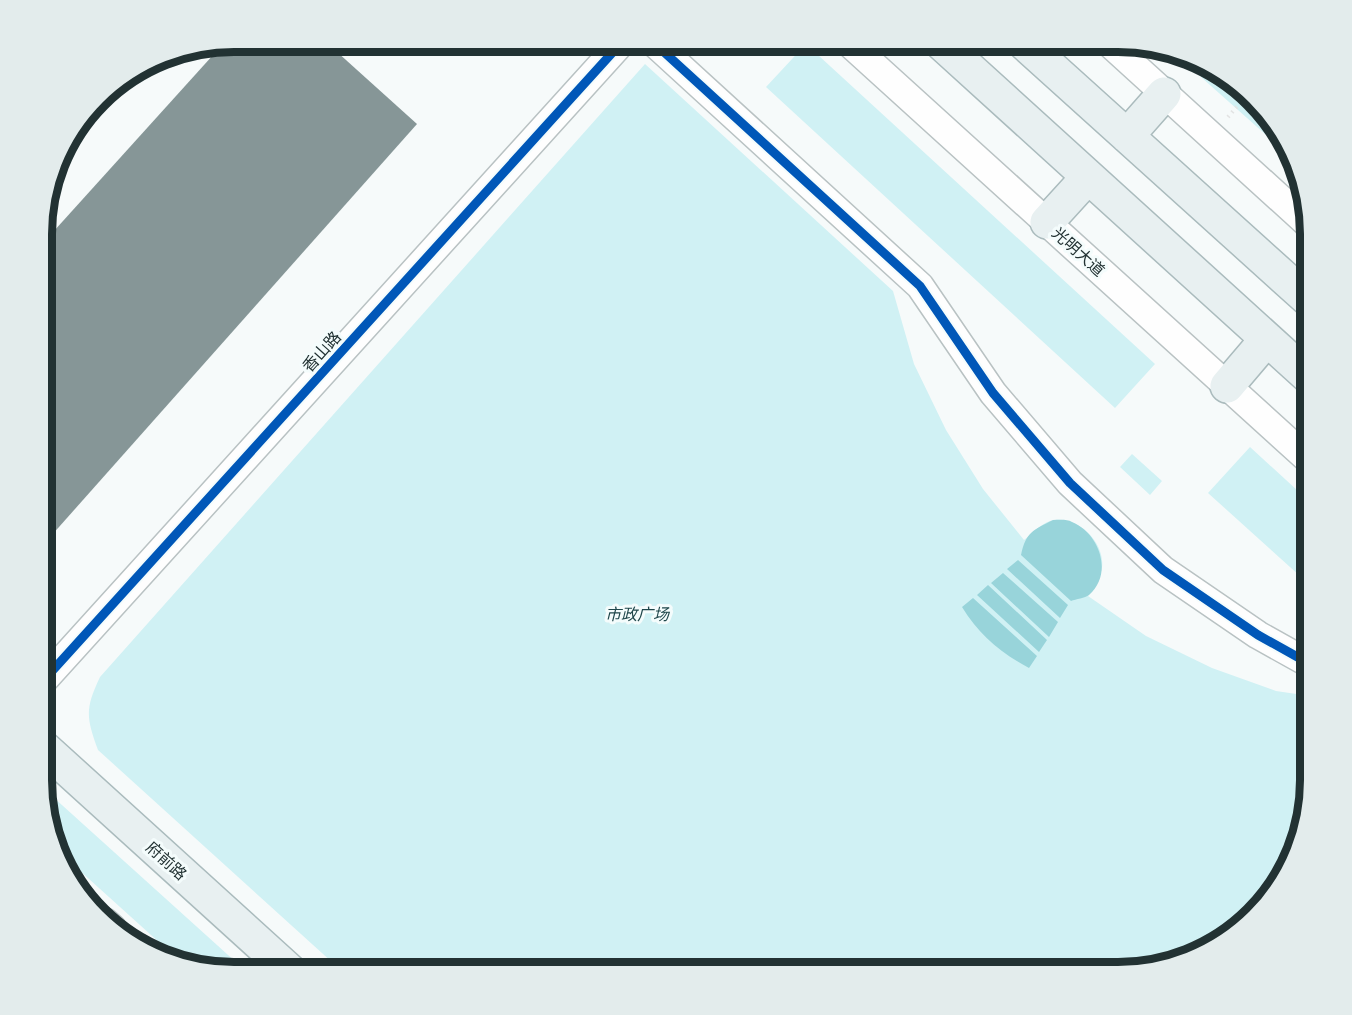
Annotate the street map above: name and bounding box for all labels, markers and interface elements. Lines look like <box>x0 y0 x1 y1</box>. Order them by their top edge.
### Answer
street label: 光明大道 <box>1048 222 1110 280</box>
street label: 香山路 <box>297 326 345 376</box>
park label: 市政广场 <box>605 603 671 624</box>
street label: 府前路 <box>142 836 192 884</box>

